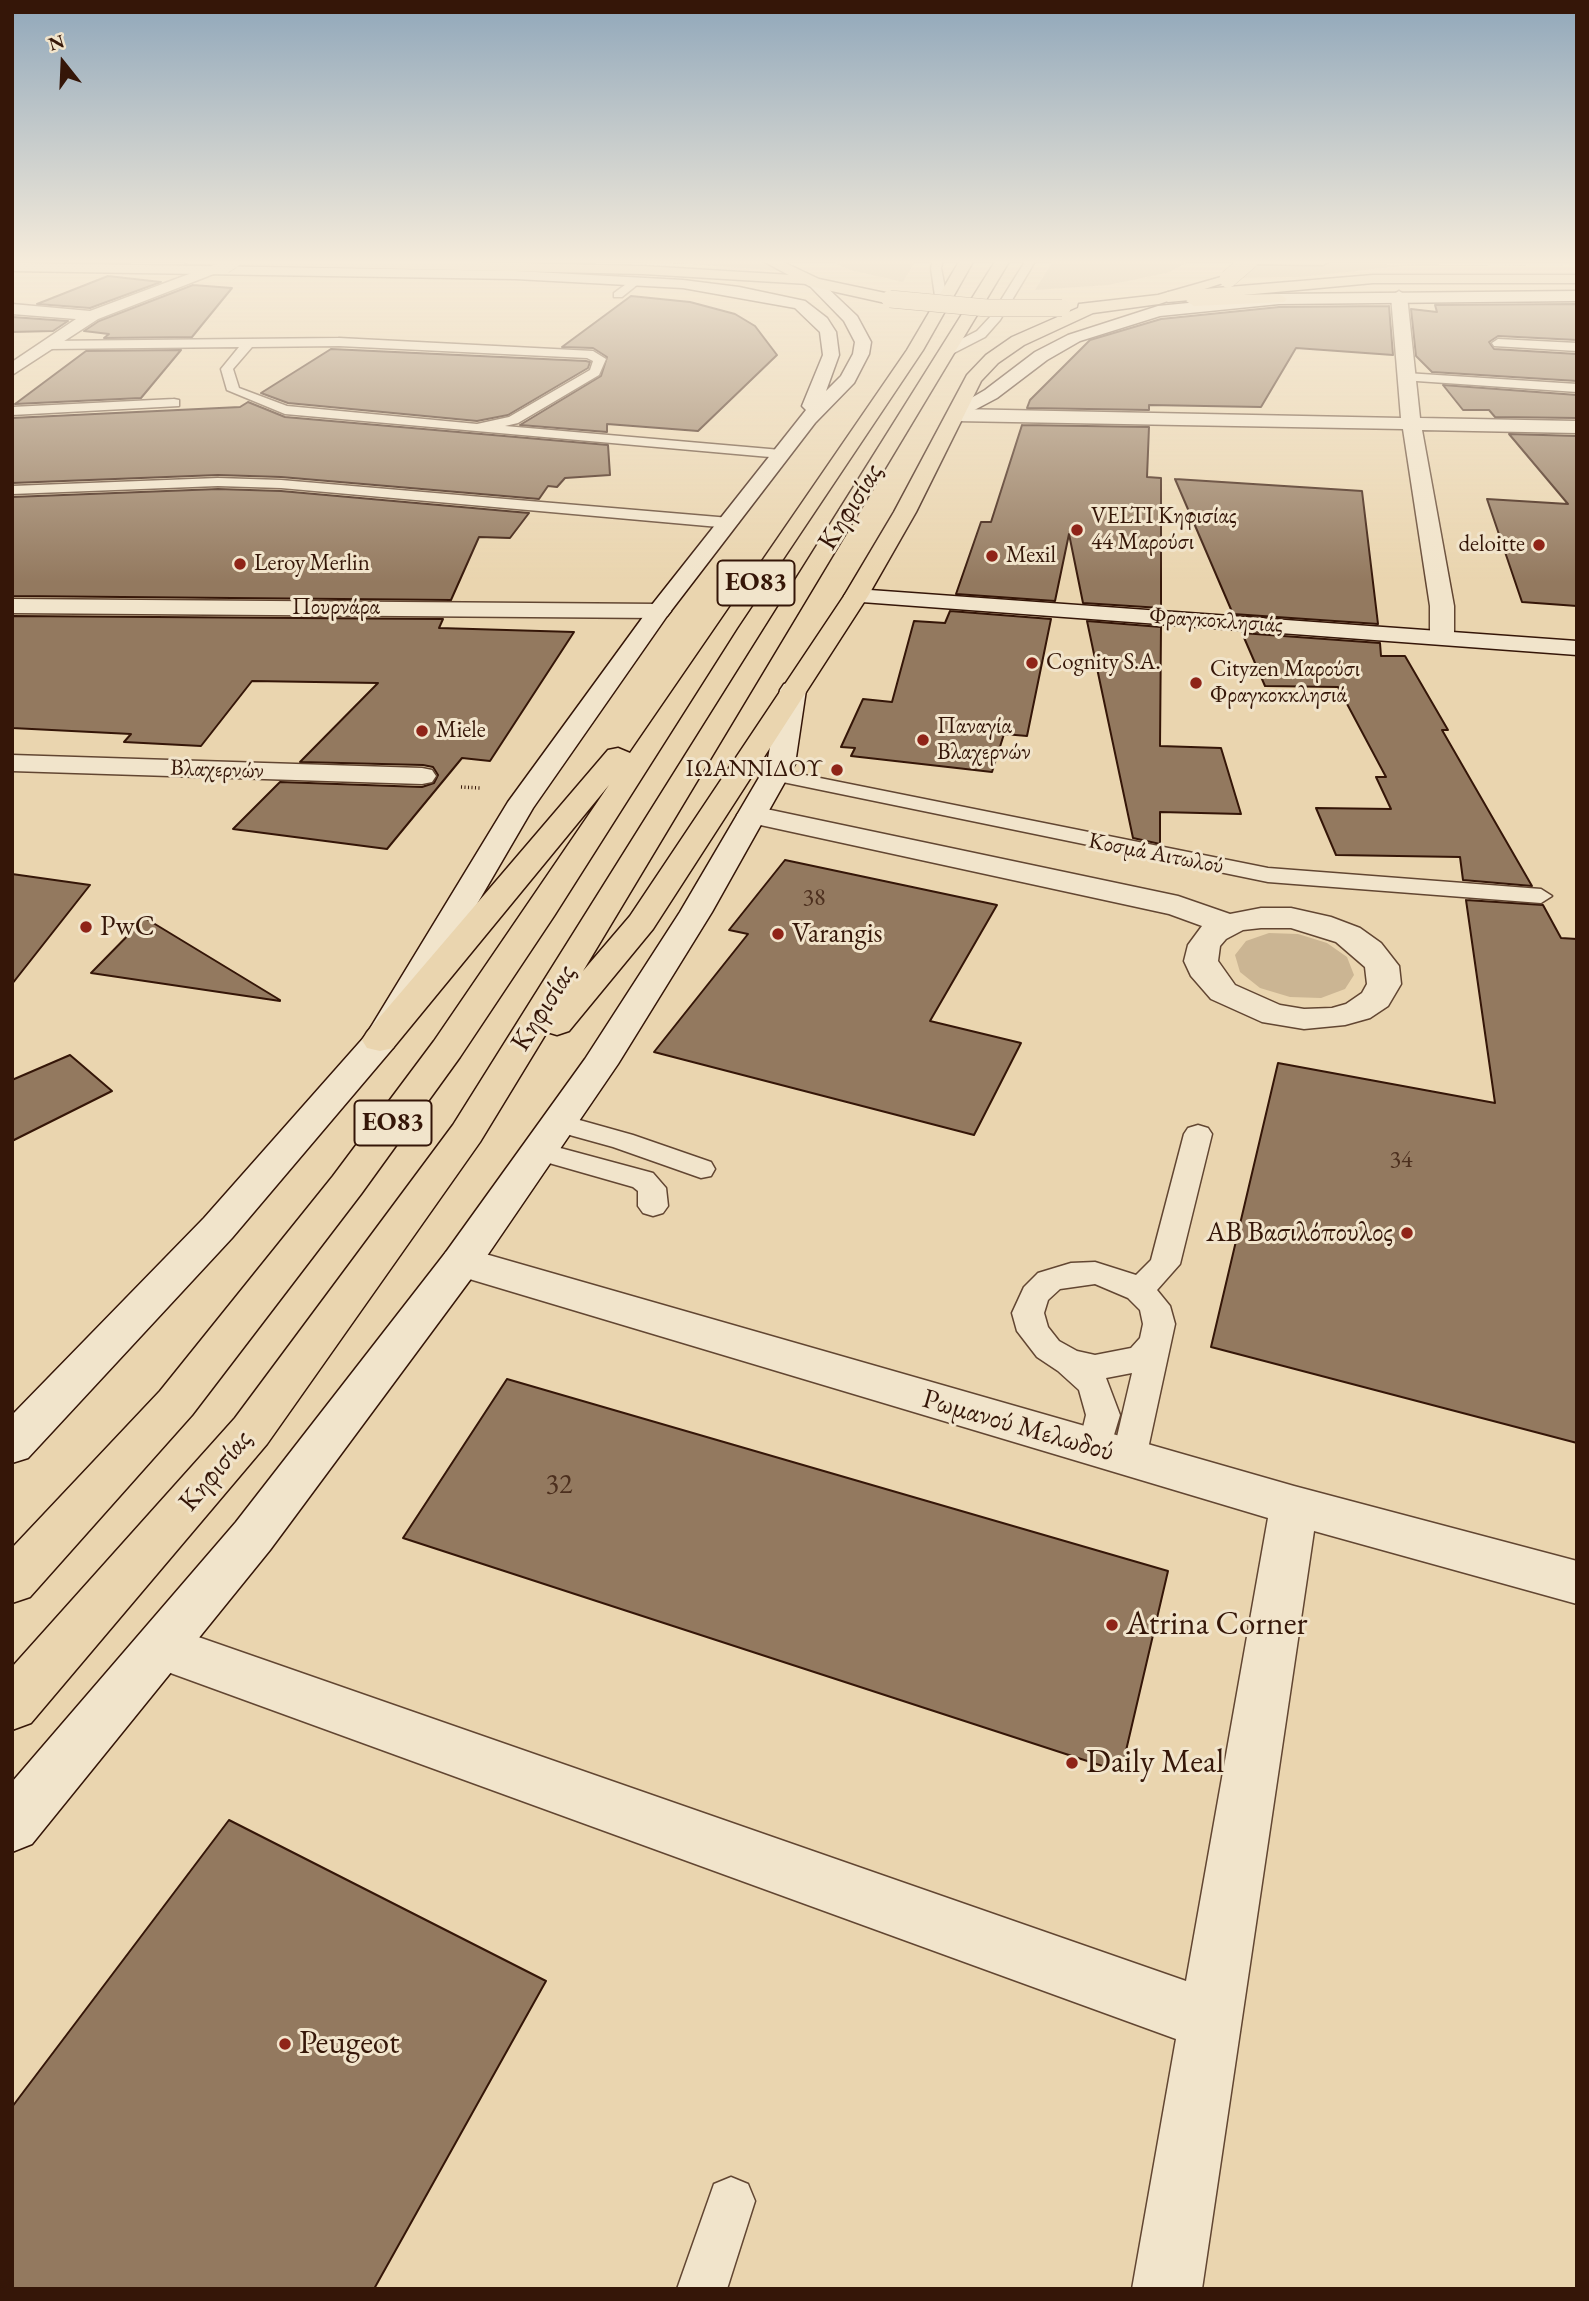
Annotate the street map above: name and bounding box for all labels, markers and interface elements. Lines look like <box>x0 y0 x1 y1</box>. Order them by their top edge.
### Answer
north arrow <box>28 28 98 98</box>
text: N <box>45 28 68 57</box>
street label: Κηφισίας <box>811 457 891 557</box>
place label: VELTI Κηφισίας 44 Μαρούσι <box>1091 503 1237 557</box>
marker: VELTI Κηφισίας 44 Μαρούσι <box>1069 522 1085 538</box>
place label: deloitte <box>1458 531 1525 559</box>
marker: deloitte <box>1531 537 1547 553</box>
place label: Mexil <box>1006 542 1056 570</box>
marker: Mexil <box>984 548 1000 564</box>
place label: Leroy Merlin <box>254 550 370 578</box>
marker: Leroy Merlin <box>232 556 248 572</box>
road number: ΕΟ83 <box>718 561 794 606</box>
street label: Πουρνάρα <box>292 594 380 622</box>
street label: Φραγκοκλησιάς <box>1148 603 1284 639</box>
place label: Cognity S.A. <box>1046 649 1161 677</box>
marker: Cognity S.A. <box>1024 655 1040 671</box>
place label: Cityzen Μαρούσι Φραγκοκκλησιά <box>1210 656 1360 710</box>
marker: Cityzen Μαρούσι Φραγκοκκλησιά <box>1188 675 1204 691</box>
place label: Παναγία Βλαχερνών <box>937 713 1031 767</box>
place label: Miele <box>436 717 486 745</box>
marker: Miele <box>414 723 430 739</box>
marker: Παναγία Βλαχερνών <box>915 732 931 748</box>
street label: Βλαχερνών <box>170 755 264 785</box>
place label: ΙΩΑΝΝΙΔΟΥ <box>686 756 823 784</box>
marker: ΙΩΑΝΝΙΔΟΥ <box>829 762 845 778</box>
street label: Κοσμά Αιτωλού <box>1086 827 1226 881</box>
house number: 38 <box>802 884 826 912</box>
place label: PwC <box>100 910 155 944</box>
place label: Varangis <box>792 917 883 951</box>
marker: PwC <box>78 919 94 935</box>
marker: Varangis <box>770 926 786 942</box>
street label: Κηφισίας <box>504 958 584 1058</box>
road number: ΕΟ83 <box>354 1100 432 1146</box>
house number: 34 <box>1389 1146 1413 1174</box>
place label: ΑΒ Βασιλόπουλος <box>1206 1216 1393 1250</box>
marker: ΑΒ Βασιλόπουλος <box>1399 1225 1415 1241</box>
street label: Ρωμανού Μελωδού <box>918 1383 1118 1469</box>
street label: Κηφισίας <box>172 1423 260 1519</box>
house number: 32 <box>546 1468 572 1502</box>
place label: Atrina Corner <box>1126 1605 1308 1645</box>
marker: Atrina Corner <box>1104 1617 1120 1633</box>
place label: Daily Meal <box>1086 1743 1224 1783</box>
marker: Daily Meal <box>1064 1755 1080 1771</box>
place label: Peugeot <box>299 2024 399 2064</box>
marker: Peugeot <box>277 2036 293 2052</box>

